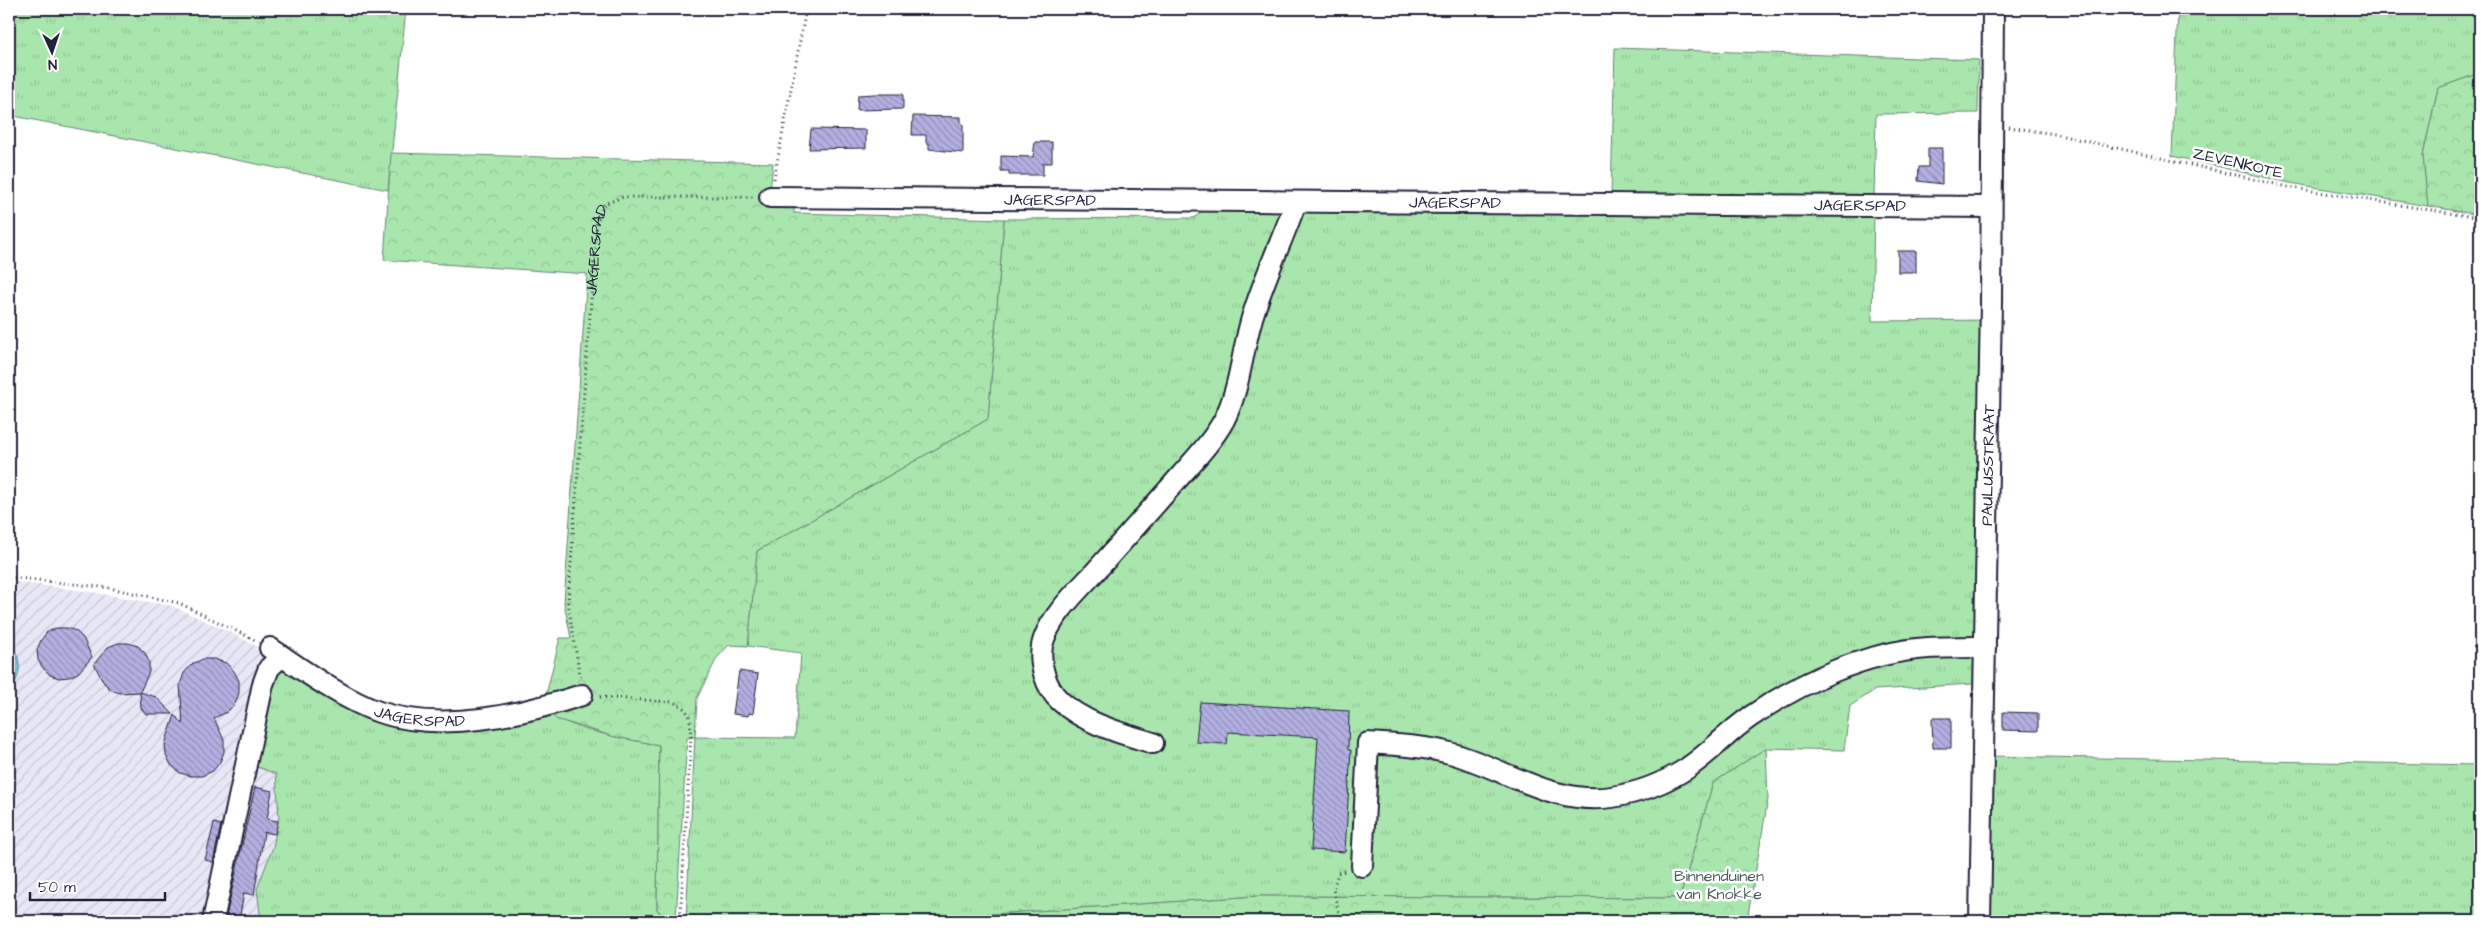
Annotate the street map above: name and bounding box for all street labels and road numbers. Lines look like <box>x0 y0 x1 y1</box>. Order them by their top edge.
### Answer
street label: ZEVENKOTE <box>2191 142 2286 184</box>
street label: JAGERSPAD <box>1004 189 1096 212</box>
street label: JAGERSPAD <box>1409 192 1501 214</box>
street label: JAGERSPAD <box>1814 194 1906 217</box>
street label: JAGERSPAD <box>580 201 614 297</box>
street label: PAULUSSTRAAT <box>1976 404 2000 526</box>
street label: JAGERSPAD <box>371 700 466 732</box>

